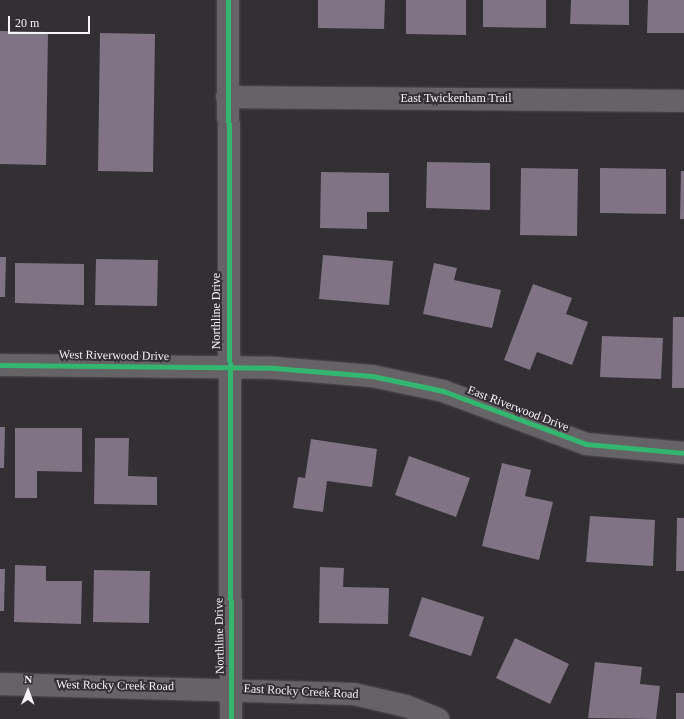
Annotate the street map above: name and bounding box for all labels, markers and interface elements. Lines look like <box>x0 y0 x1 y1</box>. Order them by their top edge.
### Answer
scale bar <box>10 8 92 34</box>
text: 20 m <box>15 16 39 30</box>
street label: East Twickenham Trail <box>400 92 512 106</box>
street label: Northline Drive <box>210 273 224 349</box>
street label: West Riverwood Drive <box>59 348 169 364</box>
street label: East Riverwood Drive <box>465 383 571 435</box>
street label: Northline Drive <box>212 598 228 674</box>
north arrow <box>8 671 48 711</box>
text: N <box>24 673 32 685</box>
street label: West Rocky Creek Road <box>56 678 174 694</box>
street label: East Rocky Creek Road <box>243 682 359 702</box>

